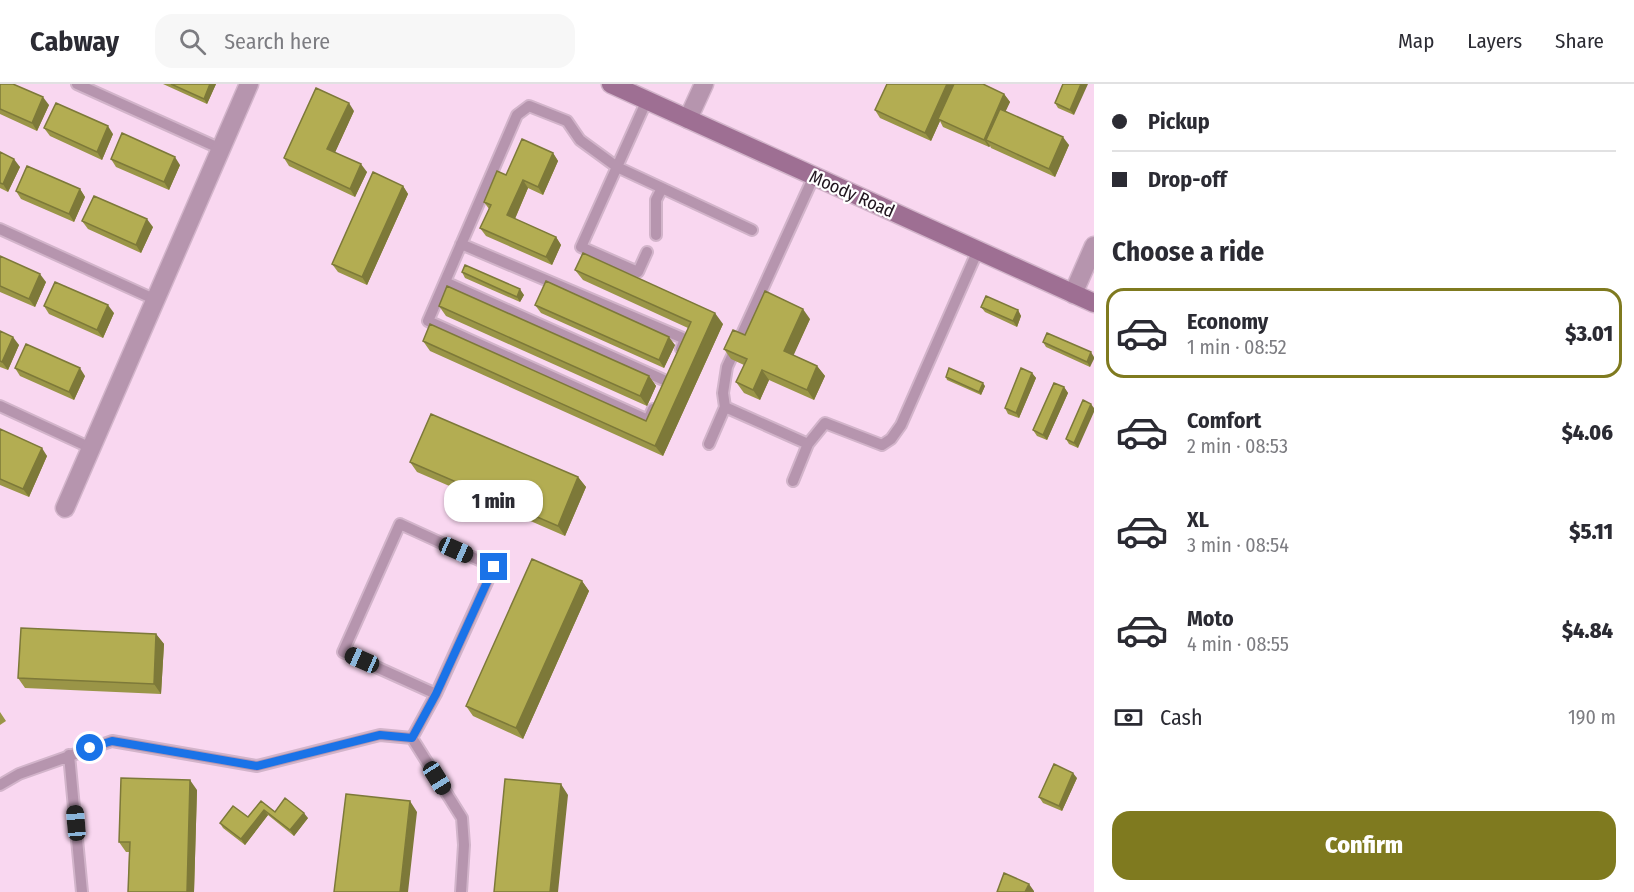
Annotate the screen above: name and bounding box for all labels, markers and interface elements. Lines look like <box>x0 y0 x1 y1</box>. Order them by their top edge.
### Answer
search box <box>155 14 575 68</box>
text: Cabway <box>30 25 119 58</box>
icon: search <box>176 25 209 58</box>
text: Search here <box>224 28 330 55</box>
text: Map <box>1398 28 1434 54</box>
text: Layers <box>1467 28 1522 54</box>
text: Share <box>1555 28 1604 54</box>
text: Pickup <box>1148 108 1210 135</box>
street label: Moody Road <box>806 165 898 223</box>
text: Drop-off <box>1148 166 1227 193</box>
text: Choose a ride <box>1112 236 1264 268</box>
icon: car <box>1115 306 1169 360</box>
text: Economy <box>1187 308 1268 335</box>
text: $3.01 <box>1565 320 1613 347</box>
text: 1 min · 08:52 <box>1187 335 1287 359</box>
icon: car <box>1115 405 1169 459</box>
text: Comfort <box>1187 407 1261 434</box>
text: $4.06 <box>1562 419 1613 446</box>
text: 2 min · 08:53 <box>1187 434 1288 458</box>
callout: 1 min <box>444 480 544 522</box>
text: 1 min <box>472 489 515 513</box>
icon: car <box>1115 504 1169 558</box>
text: XL <box>1187 506 1209 533</box>
text: $5.11 <box>1569 518 1613 545</box>
text: 3 min · 08:54 <box>1187 533 1289 557</box>
car <box>436 534 476 566</box>
route end <box>480 553 507 580</box>
icon: car <box>1115 603 1169 657</box>
text: Moto <box>1187 605 1234 632</box>
text: $4.84 <box>1562 617 1613 644</box>
text: 4 min · 08:55 <box>1187 632 1289 656</box>
car <box>342 644 382 676</box>
icon: cash <box>1112 701 1145 734</box>
text: Cash <box>1160 704 1203 731</box>
text: 190 m <box>1568 705 1616 729</box>
route start <box>76 734 103 761</box>
car <box>420 758 454 798</box>
car <box>65 804 87 842</box>
button: Confirm <box>1112 811 1616 880</box>

